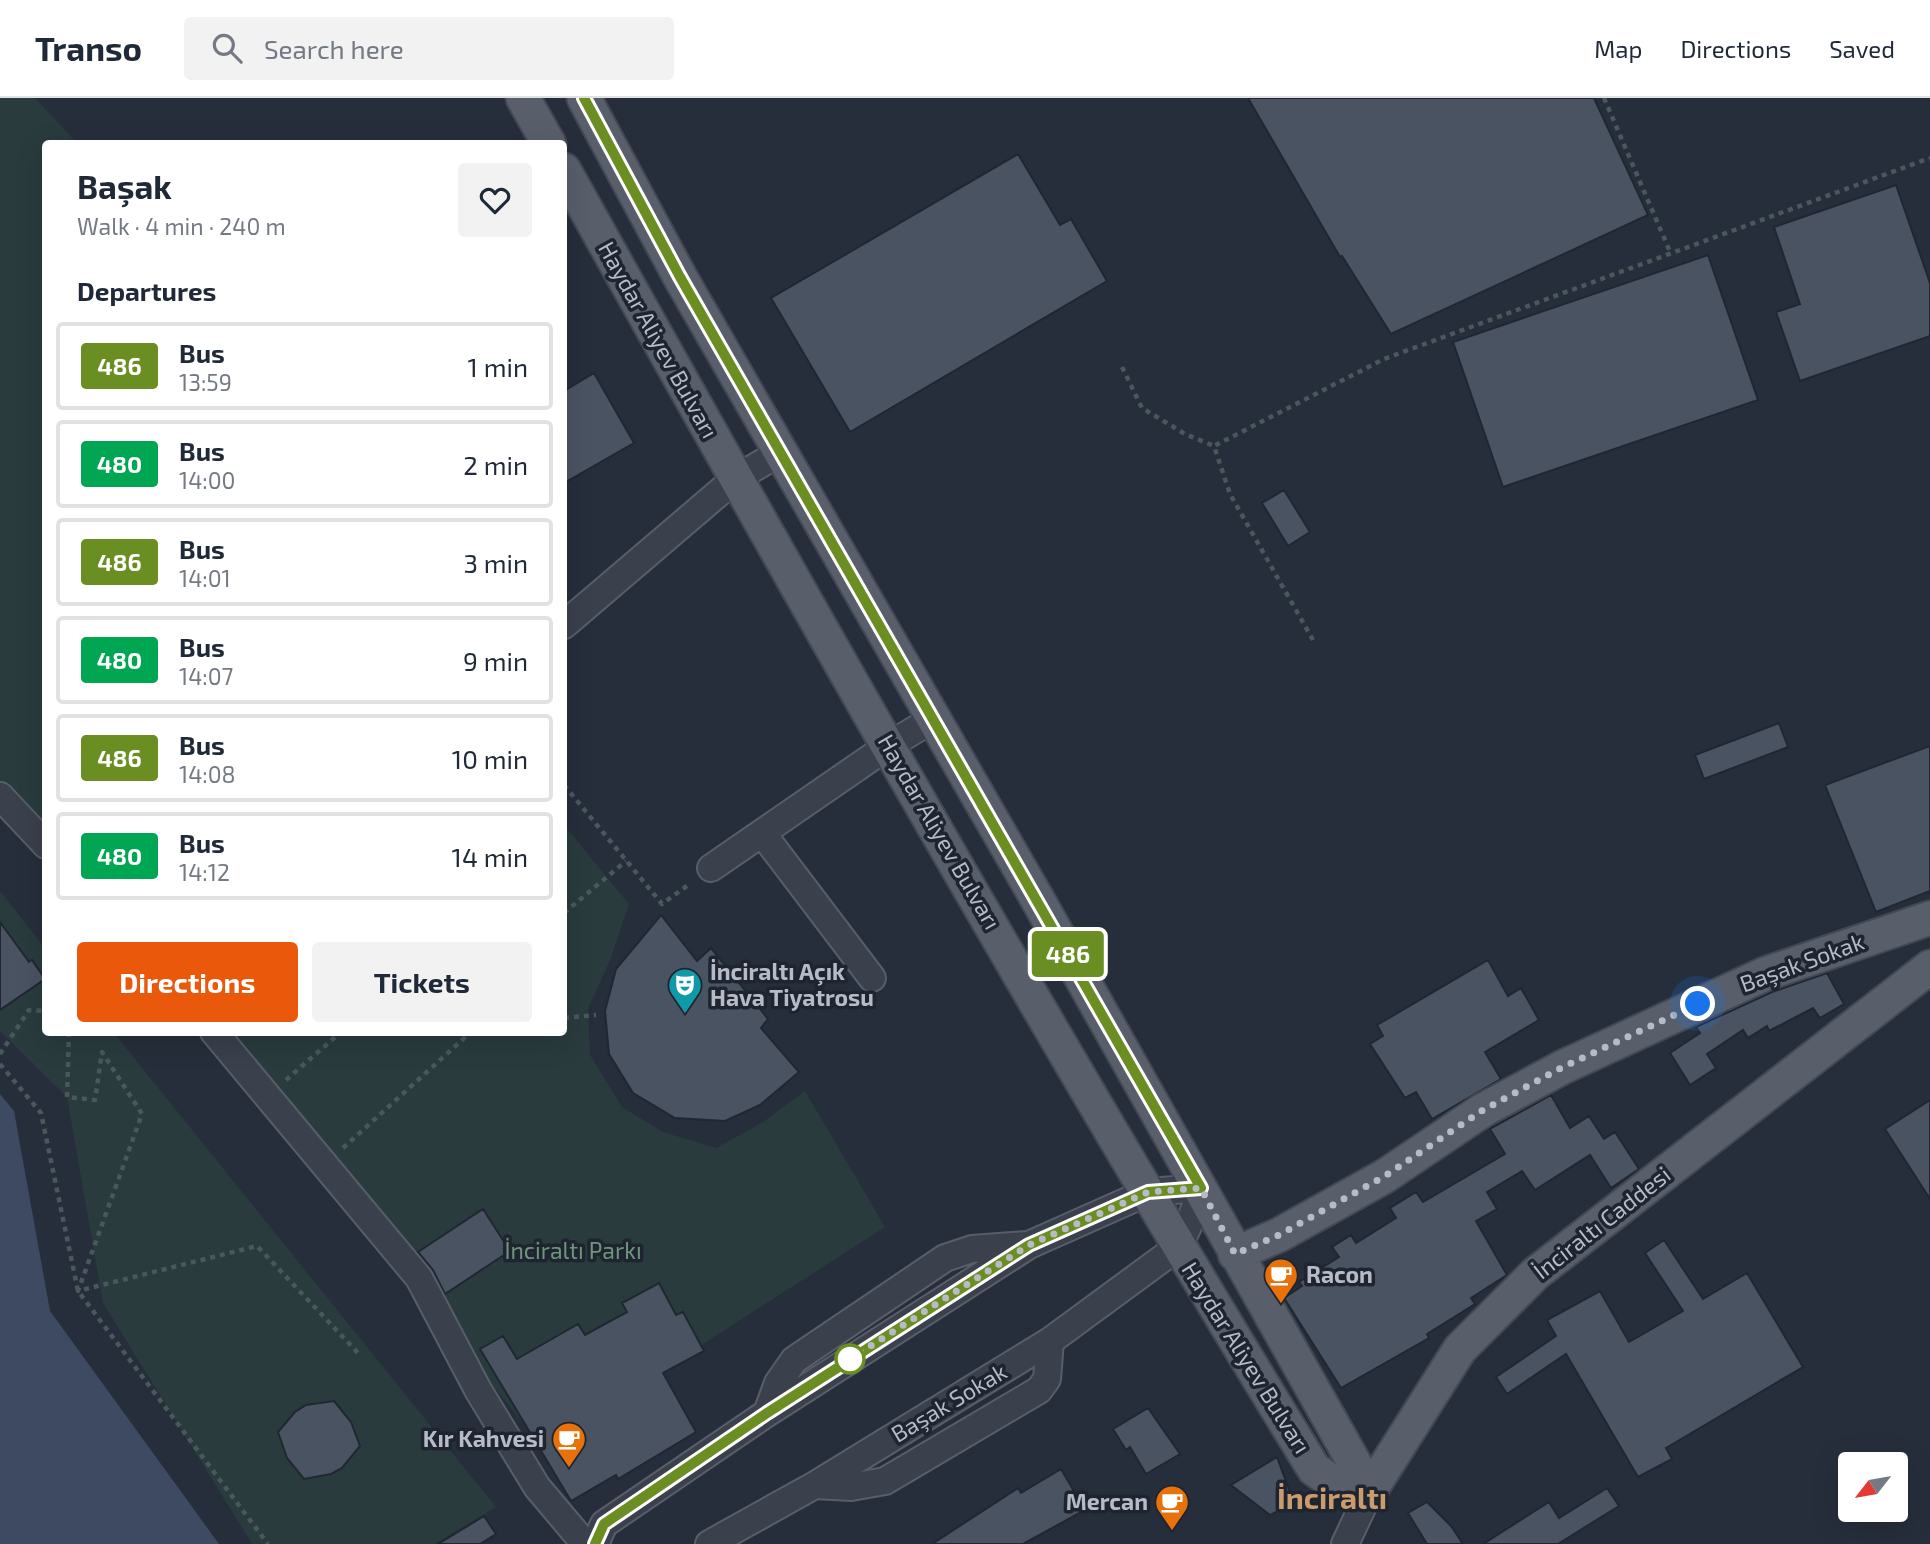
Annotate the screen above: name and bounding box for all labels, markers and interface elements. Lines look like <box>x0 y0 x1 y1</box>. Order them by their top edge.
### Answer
search box <box>184 17 674 80</box>
text: Transo <box>35 28 142 68</box>
icon: search <box>208 29 246 67</box>
text: Search here <box>264 33 404 64</box>
text: Map <box>1594 34 1642 63</box>
text: Directions <box>1680 34 1791 63</box>
text: Saved <box>1829 34 1895 63</box>
button: heart <box>458 163 532 237</box>
text: Başak <box>77 166 172 206</box>
text: Walk · 4 min · 240 m <box>77 212 286 240</box>
street label: Haydar Aliyev Bulvarı <box>593 236 725 443</box>
text: Departures <box>77 275 216 306</box>
text: Bus <box>179 337 225 368</box>
text: 486 <box>97 351 142 380</box>
text: 1 min <box>468 351 528 382</box>
text: 13:59 <box>179 368 232 396</box>
text: Bus <box>179 435 225 466</box>
text: 480 <box>97 449 142 478</box>
text: 2 min <box>463 449 528 480</box>
text: 14:00 <box>179 466 235 494</box>
text: Bus <box>179 533 225 564</box>
text: 486 <box>97 547 142 576</box>
text: 3 min <box>463 547 528 578</box>
text: 14:01 <box>179 564 231 592</box>
text: Bus <box>179 631 225 662</box>
text: 480 <box>97 645 142 674</box>
text: 9 min <box>463 645 528 676</box>
text: 14:07 <box>179 662 233 690</box>
text: Bus <box>179 729 225 760</box>
street label: Haydar Aliyev Bulvarı <box>873 729 1007 934</box>
text: 486 <box>97 743 142 772</box>
text: 10 min <box>452 743 528 774</box>
text: 14:08 <box>179 760 236 788</box>
text: Bus <box>179 827 225 858</box>
text: 480 <box>97 841 142 870</box>
text: 14 min <box>452 841 528 872</box>
text: 14:12 <box>179 858 230 886</box>
street label: Başak Sokak <box>1736 927 1868 998</box>
line badge: 486 <box>1028 931 1108 977</box>
text: 486 <box>1046 939 1090 968</box>
button: Directions <box>77 942 298 1022</box>
button: Tickets <box>312 942 532 1022</box>
place label: İnciraltı Açık Hava Tiyatrosu <box>710 957 874 1011</box>
theatre icon: İnciraltı Açık Hava Tiyatrosu <box>666 966 704 1015</box>
your location <box>1680 986 1715 1021</box>
street label: İnciraltı Caddesi <box>1527 1160 1676 1284</box>
park label: İnciraltı Parkı <box>504 1236 642 1264</box>
cafe icon: Racon <box>1262 1256 1300 1305</box>
street label: Haydar Aliyev Bulvarı <box>1177 1257 1317 1458</box>
place label: Racon <box>1306 1260 1373 1288</box>
unlabelled marker <box>835 1344 865 1374</box>
street label: Başak Sokak <box>886 1357 1012 1448</box>
cafe icon: Kır Kahvesi <box>550 1420 588 1469</box>
place label: Kır Kahvesi <box>423 1424 544 1452</box>
north arrow <box>1838 1452 1908 1522</box>
map controls <box>1838 1452 1908 1522</box>
district label: İnciraltı <box>1277 1479 1387 1515</box>
cafe icon: Mercan <box>1153 1483 1191 1532</box>
place label: Mercan <box>1066 1487 1148 1515</box>

